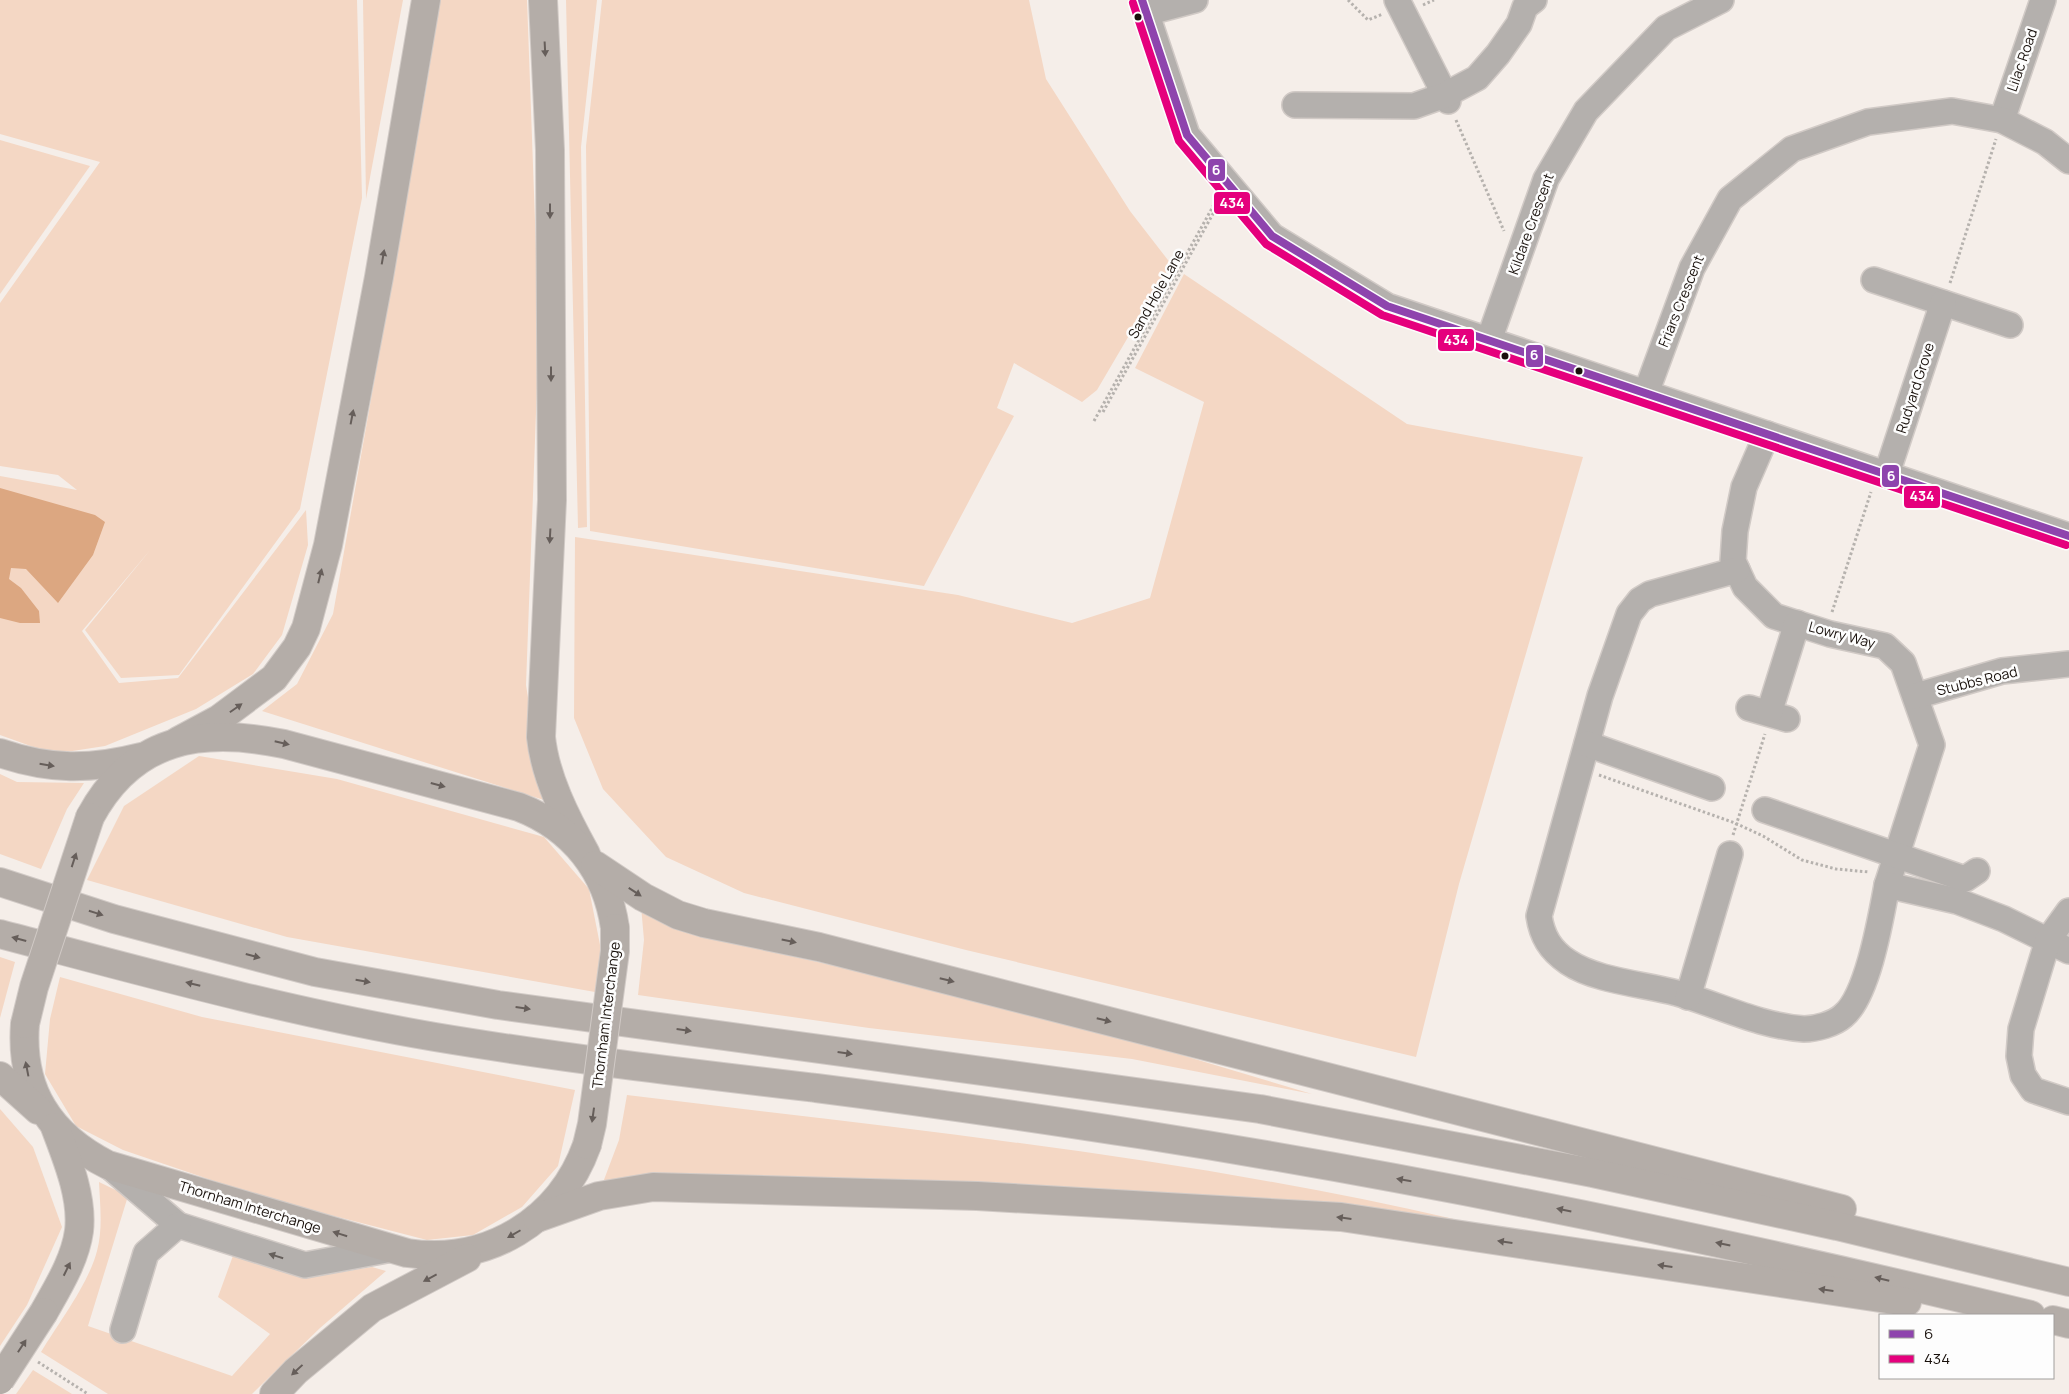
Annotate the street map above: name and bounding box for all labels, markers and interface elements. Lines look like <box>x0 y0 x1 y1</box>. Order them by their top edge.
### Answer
unlabelled marker <box>1133 12 1143 22</box>
street label: Lilac Road <box>2002 26 2041 94</box>
one-way arrow <box>542 41 550 57</box>
line badge: 6 <box>1207 158 1226 182</box>
text: 6 <box>1212 160 1220 179</box>
street label: Kildare Crescent <box>1503 170 1558 277</box>
line badge: 434 <box>1213 191 1251 215</box>
text: 434 <box>1219 193 1245 212</box>
one-way arrow <box>546 203 554 219</box>
street label: Sand Hole Lane <box>1123 246 1188 342</box>
one-way arrow <box>379 248 387 264</box>
street label: Friars Crescent <box>1653 251 1708 350</box>
line badge: 434 <box>1437 328 1475 352</box>
text: 434 <box>1443 330 1469 349</box>
street label: Rudyard Grove <box>1891 340 1938 436</box>
line badge: 6 <box>1525 344 1544 368</box>
text: 6 <box>1530 345 1538 364</box>
unlabelled marker <box>1500 351 1510 361</box>
one-way arrow <box>547 366 555 382</box>
unlabelled marker <box>1574 366 1584 376</box>
one-way arrow <box>349 408 357 424</box>
line badge: 6 <box>1881 464 1900 488</box>
text: 6 <box>1887 466 1895 485</box>
line badge: 434 <box>1903 485 1941 509</box>
text: 434 <box>1909 486 1935 505</box>
one-way arrow <box>546 528 554 544</box>
one-way arrow <box>316 568 324 583</box>
street label: Lowry Way <box>1807 617 1878 653</box>
street label: Stubbs Road <box>1935 661 2019 700</box>
one-way arrow <box>229 703 242 713</box>
one-way arrow <box>274 739 289 747</box>
one-way arrow <box>39 762 55 770</box>
one-way arrow <box>431 782 446 790</box>
one-way arrow <box>71 853 78 868</box>
one-way arrow <box>629 887 642 897</box>
one-way arrow <box>89 910 104 917</box>
one-way arrow <box>11 935 26 943</box>
one-way arrow <box>781 937 796 945</box>
street label: Thornham Interchange <box>587 940 624 1089</box>
one-way arrow <box>246 952 261 960</box>
one-way arrow <box>939 976 954 984</box>
one-way arrow <box>355 977 371 985</box>
one-way arrow <box>185 980 200 988</box>
one-way arrow <box>515 1005 531 1013</box>
one-way arrow <box>1096 1016 1112 1024</box>
one-way arrow <box>676 1027 692 1035</box>
one-way arrow <box>837 1049 853 1057</box>
one-way arrow <box>23 1061 31 1077</box>
one-way arrow <box>589 1108 597 1124</box>
one-way arrow <box>1396 1175 1412 1183</box>
street label: Thornham Interchange <box>177 1176 324 1237</box>
one-way arrow <box>1556 1206 1572 1214</box>
one-way arrow <box>1336 1214 1352 1222</box>
one-way arrow <box>333 1229 348 1237</box>
one-way arrow <box>507 1230 520 1239</box>
one-way arrow <box>1496 1237 1512 1245</box>
one-way arrow <box>1715 1240 1731 1248</box>
one-way arrow <box>268 1252 283 1260</box>
one-way arrow <box>1657 1261 1673 1269</box>
one-way arrow <box>63 1262 71 1276</box>
one-way arrow <box>423 1274 437 1282</box>
one-way arrow <box>1874 1275 1889 1283</box>
one-way arrow <box>1818 1285 1834 1293</box>
legend <box>1879 1314 2054 1379</box>
text: 6 <box>1924 1323 1933 1344</box>
one-way arrow <box>17 1339 27 1352</box>
text: 434 <box>1924 1348 1950 1369</box>
one-way arrow <box>292 1364 304 1376</box>

